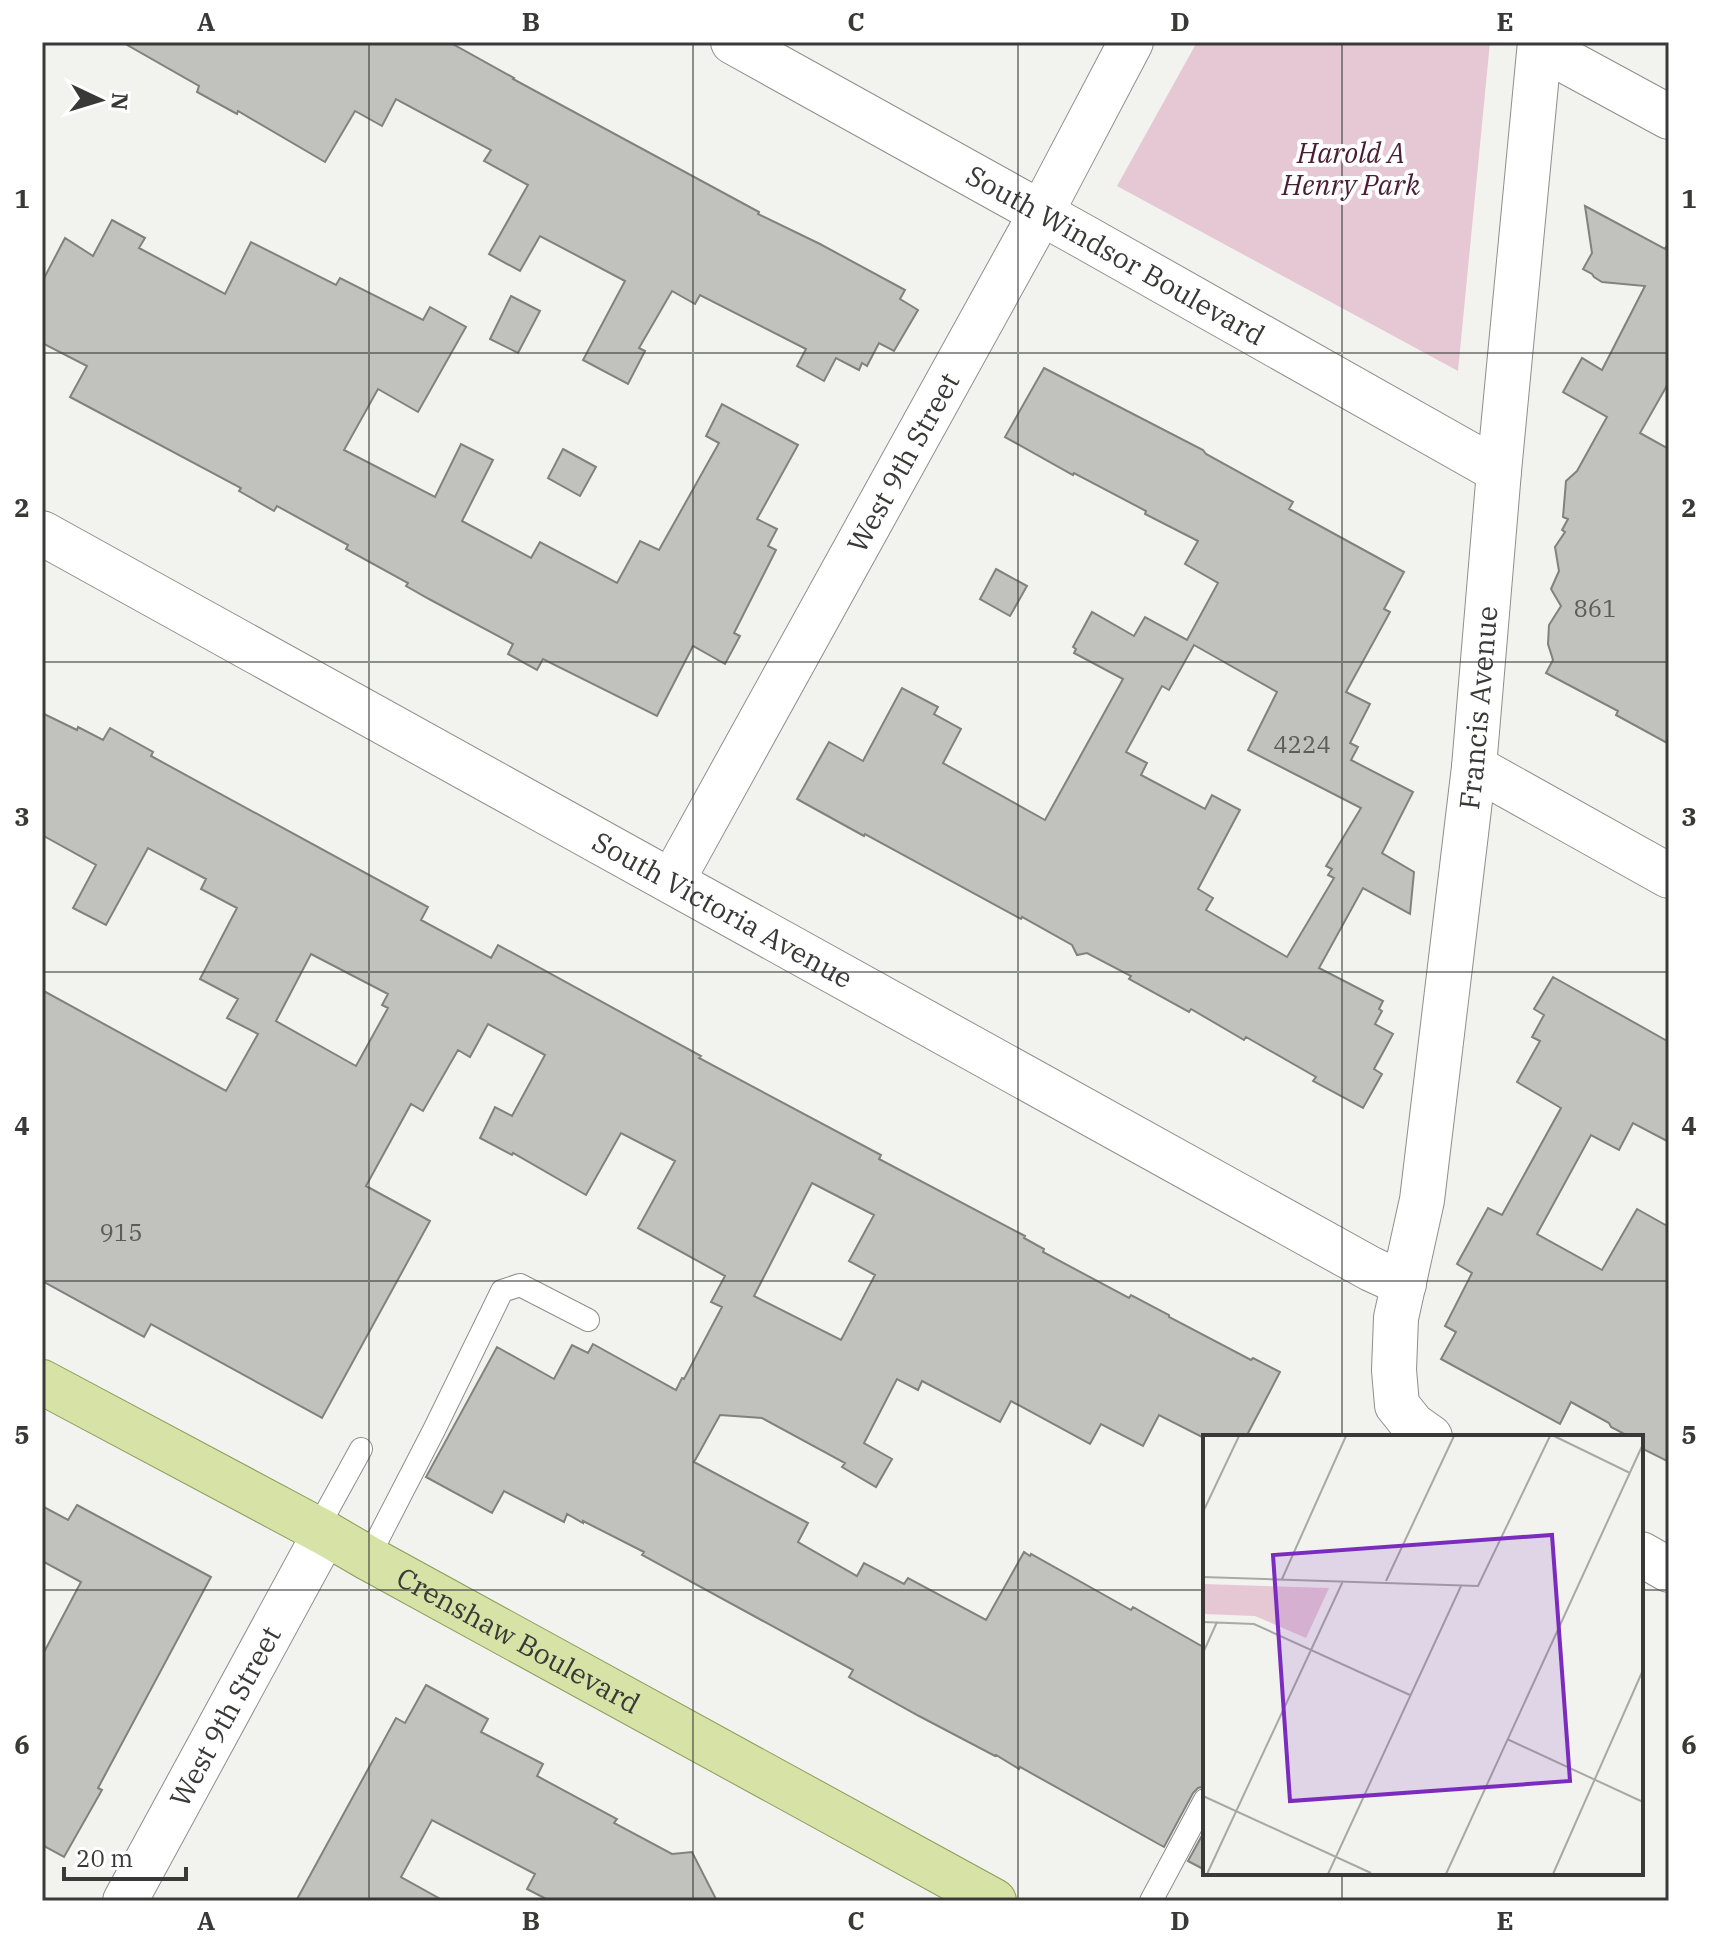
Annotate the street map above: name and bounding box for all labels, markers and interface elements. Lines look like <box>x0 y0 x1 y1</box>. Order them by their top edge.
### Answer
text: A <box>197 4 215 38</box>
text: B <box>522 4 540 38</box>
text: C <box>847 4 865 38</box>
text: D <box>1170 4 1190 38</box>
text: E <box>1496 4 1514 38</box>
north arrow <box>60 60 140 140</box>
text: N <box>105 92 136 111</box>
park label: Harold A Henry Park <box>1281 134 1420 203</box>
street label: South Windsor Boulevard <box>960 156 1272 353</box>
text: 1 <box>14 181 30 215</box>
text: 1 <box>1681 181 1697 215</box>
street label: West 9th Street <box>838 366 967 559</box>
text: 2 <box>14 490 30 524</box>
text: 2 <box>1681 490 1697 524</box>
house number: 861 <box>1573 592 1617 624</box>
street label: Francis Avenue <box>1450 604 1506 812</box>
house number: 4224 <box>1273 728 1331 760</box>
text: 3 <box>14 799 30 833</box>
text: 3 <box>1681 799 1697 833</box>
street label: South Victoria Avenue <box>586 823 860 996</box>
text: 4 <box>14 1108 30 1142</box>
text: 4 <box>1681 1108 1697 1142</box>
house number: 915 <box>99 1216 143 1248</box>
text: 5 <box>14 1417 30 1451</box>
text: 5 <box>1681 1417 1697 1451</box>
inset map <box>1203 1435 1643 1875</box>
street label: Crenshaw Boulevard <box>390 1558 647 1722</box>
street label: West 9th Street <box>161 1619 289 1813</box>
text: 6 <box>14 1727 30 1761</box>
text: 6 <box>1681 1727 1697 1761</box>
scale bar <box>64 1831 186 1881</box>
text: 20 m <box>76 1842 133 1874</box>
text: A <box>197 1903 215 1937</box>
text: B <box>522 1903 540 1937</box>
text: C <box>847 1903 865 1937</box>
text: D <box>1170 1903 1190 1937</box>
text: E <box>1496 1903 1514 1937</box>

